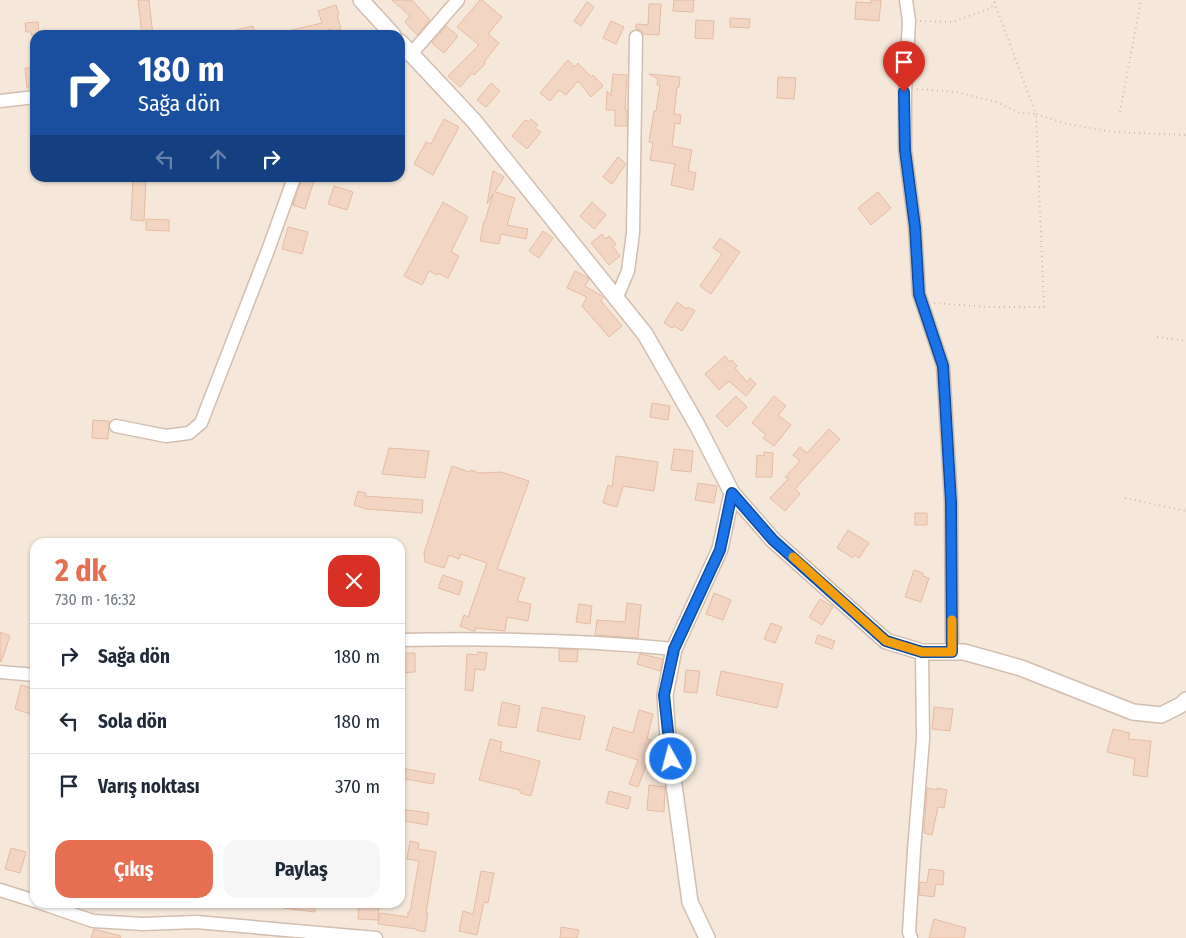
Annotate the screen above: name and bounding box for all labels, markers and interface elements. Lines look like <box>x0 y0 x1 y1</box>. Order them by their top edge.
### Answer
pin <box>883 41 925 92</box>
text: 180 m <box>138 48 224 90</box>
icon: arrive <box>890 48 918 76</box>
icon: right <box>55 50 120 115</box>
text: Sağa dön <box>138 90 220 117</box>
icon: left <box>151 145 179 173</box>
icon: ahead <box>204 145 232 173</box>
icon: right <box>257 145 285 173</box>
text: 2 dk <box>55 553 107 589</box>
button: close <box>328 555 380 607</box>
text: 730 m · 16:32 <box>55 590 136 609</box>
icon: right <box>55 642 83 670</box>
text: Sağa dön <box>98 645 170 668</box>
text: 180 m <box>334 645 380 668</box>
icon: left <box>55 707 83 735</box>
text: Sola dön <box>98 710 167 733</box>
text: 180 m <box>334 710 380 733</box>
position arrow <box>644 732 696 784</box>
icon: arrive <box>55 772 83 800</box>
text: Varış noktası <box>98 775 200 798</box>
text: 370 m <box>335 775 380 798</box>
button: Çıkış <box>55 840 213 898</box>
button: Paylaş <box>223 840 380 898</box>

